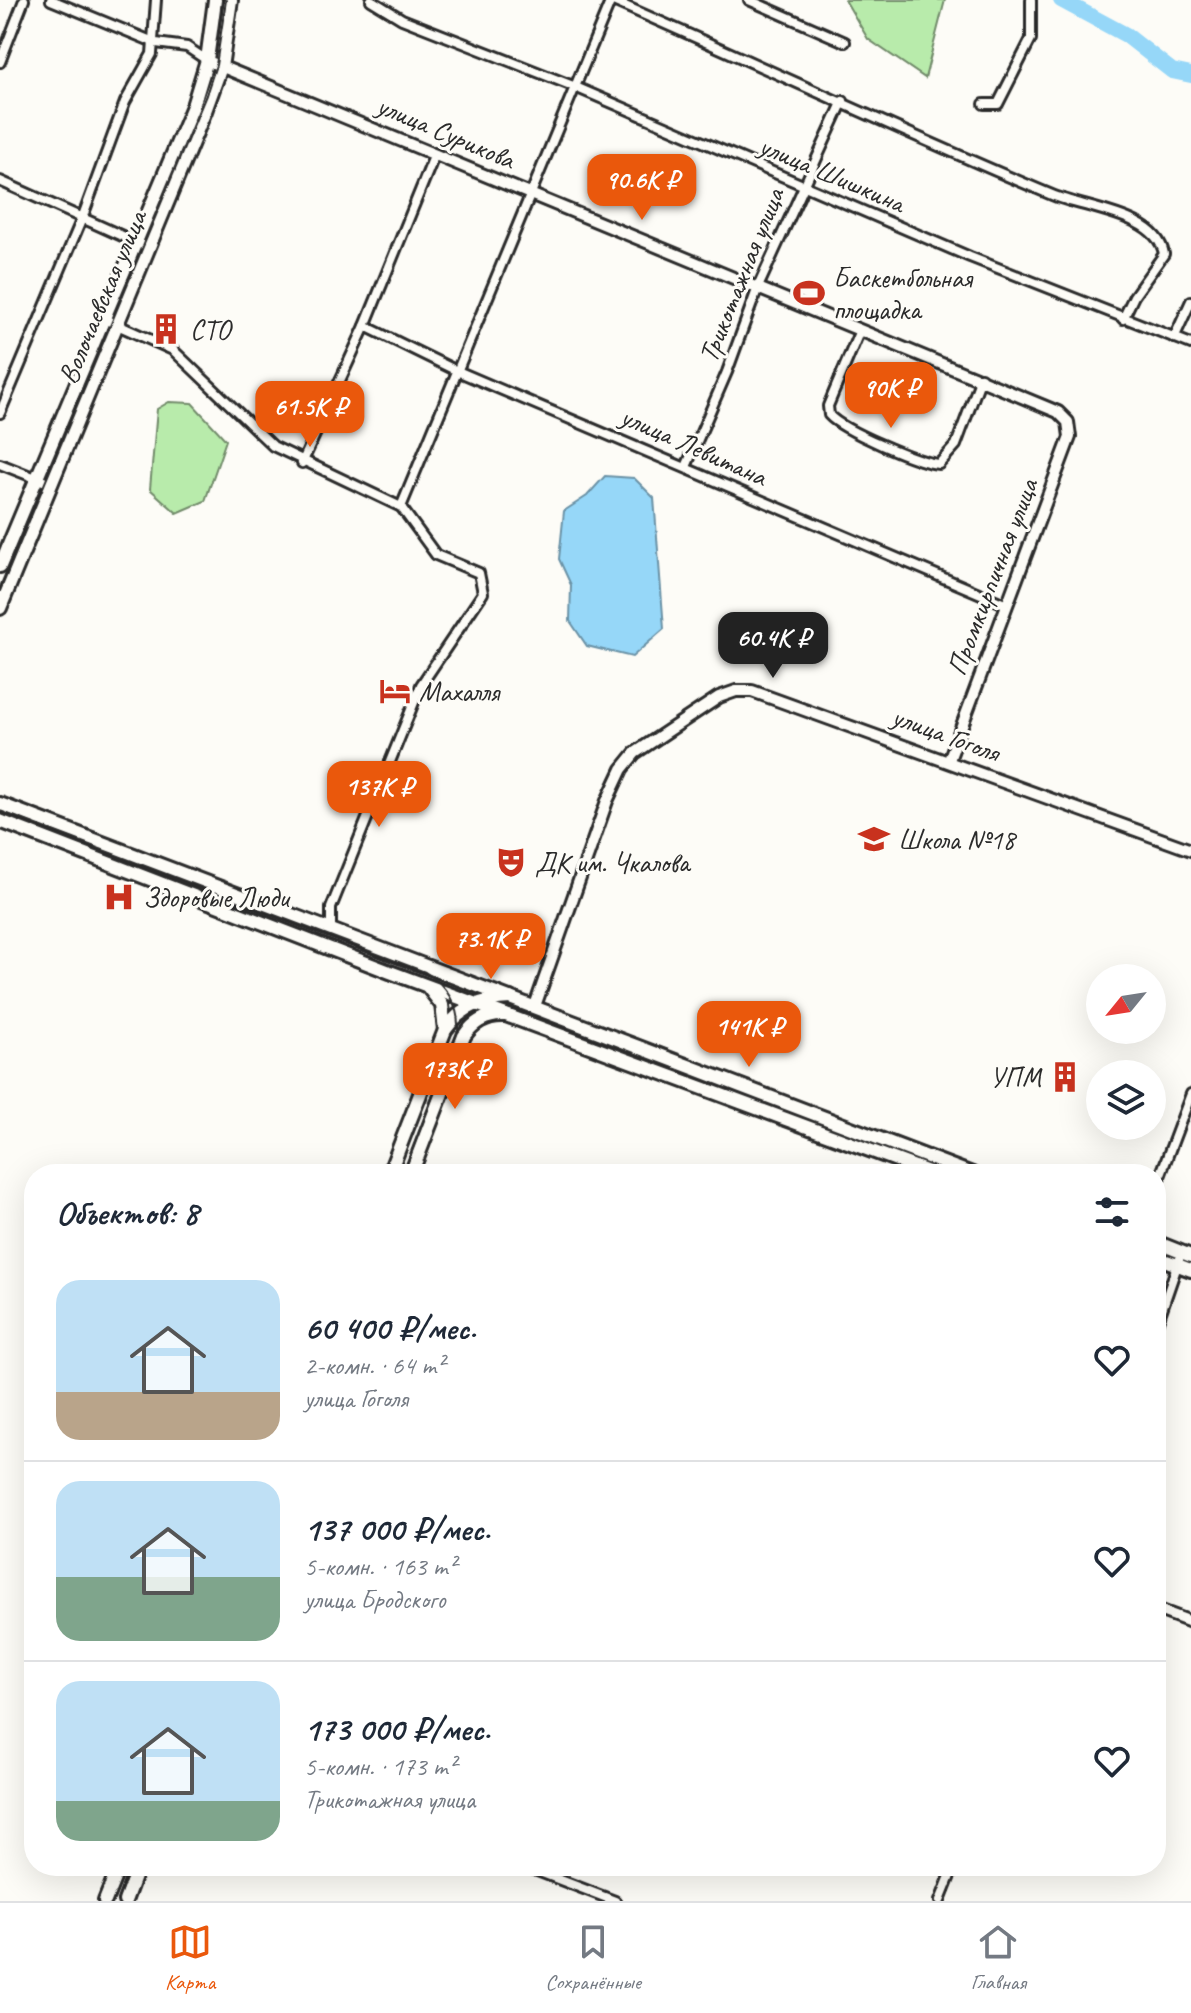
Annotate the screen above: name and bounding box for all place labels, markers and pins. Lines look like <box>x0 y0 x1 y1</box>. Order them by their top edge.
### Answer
pin: 90.6K ₽ <box>568 154 716 222</box>
place label: Баскетбольная площадка <box>833 260 974 327</box>
sports icon: Баскетбольная площадка <box>792 276 826 310</box>
building icon: СТО <box>149 312 183 346</box>
place label: СТО <box>190 312 233 347</box>
pin: 90K ₽ <box>835 362 947 430</box>
pin: 61.5K ₽ <box>236 381 384 449</box>
pin: 60.4K ₽ <box>699 612 847 680</box>
hotel icon: Махалля <box>378 674 412 708</box>
place label: Махалля <box>419 674 502 709</box>
pin: 137K ₽ <box>314 761 444 829</box>
school or university icon: Школа №18 <box>857 822 891 856</box>
place label: Школа №18 <box>898 822 1017 857</box>
theatre icon: ДК им. Чкалова <box>494 845 528 879</box>
place label: ДК им. Чкалова <box>535 845 692 880</box>
hospital icon: Здоровые Люди <box>102 880 136 914</box>
place label: Здоровые Люди <box>143 880 292 915</box>
pin: 73.1K ₽ <box>417 913 565 981</box>
pin: 141K ₽ <box>684 1001 814 1069</box>
pin: 173K ₽ <box>390 1043 520 1111</box>
place label: УПМ <box>990 1060 1043 1095</box>
building icon: УПМ <box>1048 1060 1082 1094</box>

